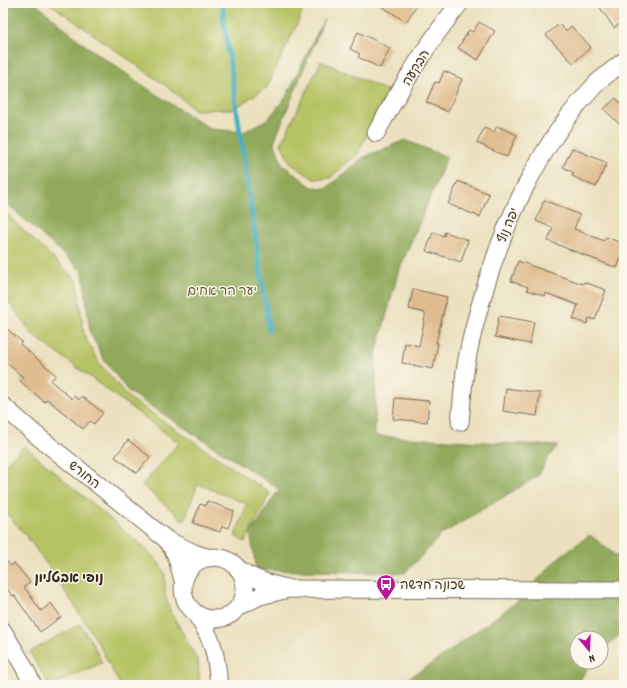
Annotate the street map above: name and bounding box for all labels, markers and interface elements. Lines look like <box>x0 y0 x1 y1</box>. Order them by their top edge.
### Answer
street label: הבקעה <box>399 46 436 90</box>
street label: יפה נוף <box>493 206 525 246</box>
park label: יער הר אחים <box>187 283 257 302</box>
street label: החורש <box>64 457 103 495</box>
district label: נופי אבטליון <box>34 569 104 589</box>
bus stop icon: שכונה חדשה <box>375 573 397 601</box>
place label: שכונה חדשה <box>400 577 466 596</box>
north arrow <box>569 630 609 670</box>
text: N <box>586 649 597 666</box>

